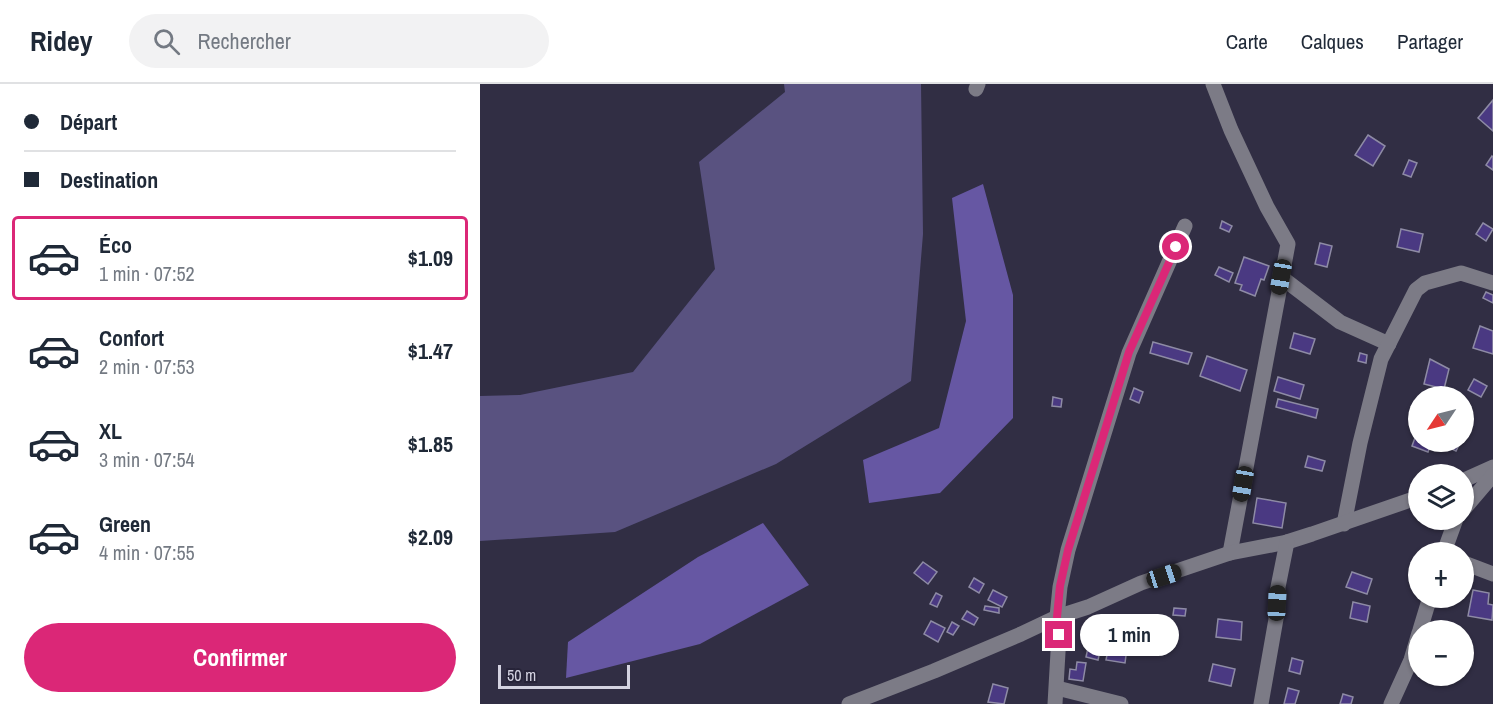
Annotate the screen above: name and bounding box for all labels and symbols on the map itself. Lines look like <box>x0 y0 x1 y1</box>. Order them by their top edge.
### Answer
route start <box>1162 233 1189 260</box>
car <box>1269 258 1293 296</box>
north arrow <box>1408 386 1474 452</box>
car <box>1231 465 1255 503</box>
car <box>1144 562 1184 590</box>
car <box>1267 585 1287 621</box>
callout: 1 min <box>1080 614 1179 656</box>
route end <box>1045 621 1072 648</box>
scale bar <box>498 662 630 690</box>

